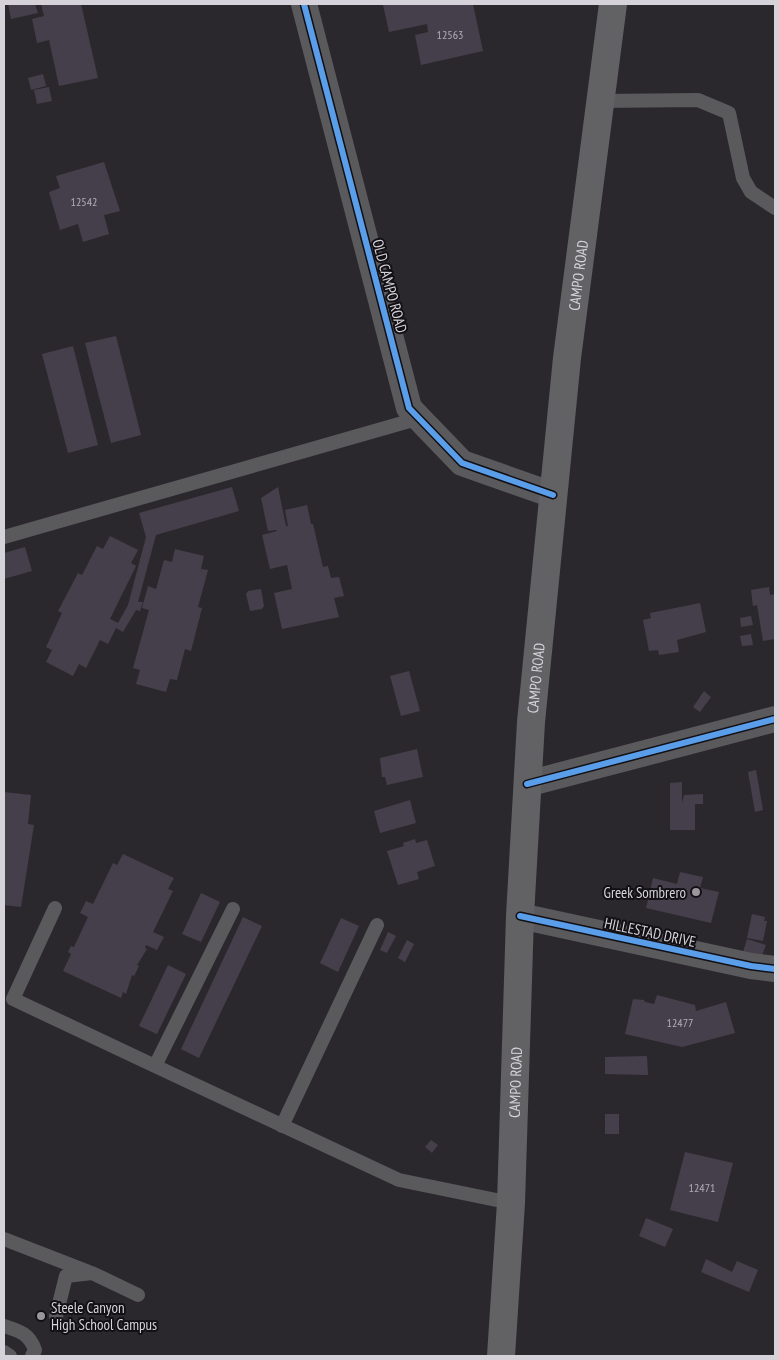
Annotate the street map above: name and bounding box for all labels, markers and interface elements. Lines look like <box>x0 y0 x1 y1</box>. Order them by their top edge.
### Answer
house number: 12563 <box>436 27 464 42</box>
house number: 12542 <box>70 194 98 209</box>
street label: OLD CAMPO ROAD <box>368 237 412 335</box>
street label: CAMPO ROAD <box>564 239 592 312</box>
street label: CAMPO ROAD <box>522 642 548 714</box>
place label: Greek Sombrero <box>604 883 686 902</box>
marker: Greek Sombrero <box>690 886 702 898</box>
street label: HILLESTAD DRIVE <box>603 913 697 951</box>
house number: 12477 <box>666 1015 694 1030</box>
street label: CAMPO ROAD <box>504 1047 525 1118</box>
house number: 12471 <box>688 1180 716 1195</box>
place label: Steele Canyon High School Campus <box>51 1298 157 1334</box>
marker: Steele Canyon High School Campus <box>35 1310 47 1322</box>

